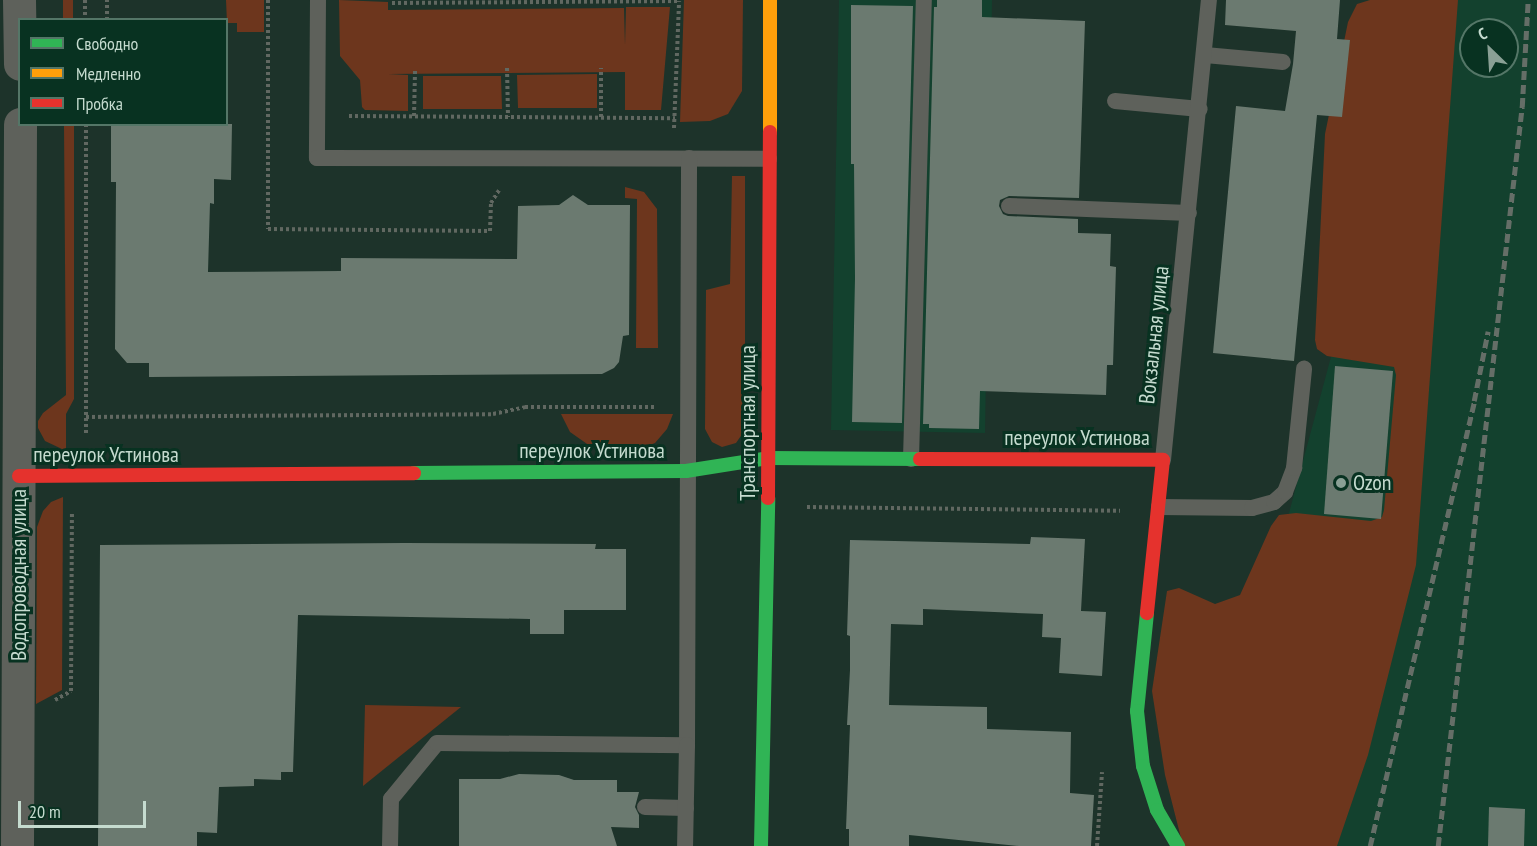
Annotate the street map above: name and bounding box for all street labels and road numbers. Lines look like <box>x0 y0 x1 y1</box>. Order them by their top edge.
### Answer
street label: Вокзальная улица <box>1134 265 1174 405</box>
street label: Транспортная улица <box>735 345 761 501</box>
street label: переулок Устинова <box>1004 425 1150 451</box>
street label: переулок Устинова <box>519 438 665 464</box>
street label: переулок Устинова <box>33 442 179 468</box>
street label: Водопроводная улица <box>6 489 32 661</box>

